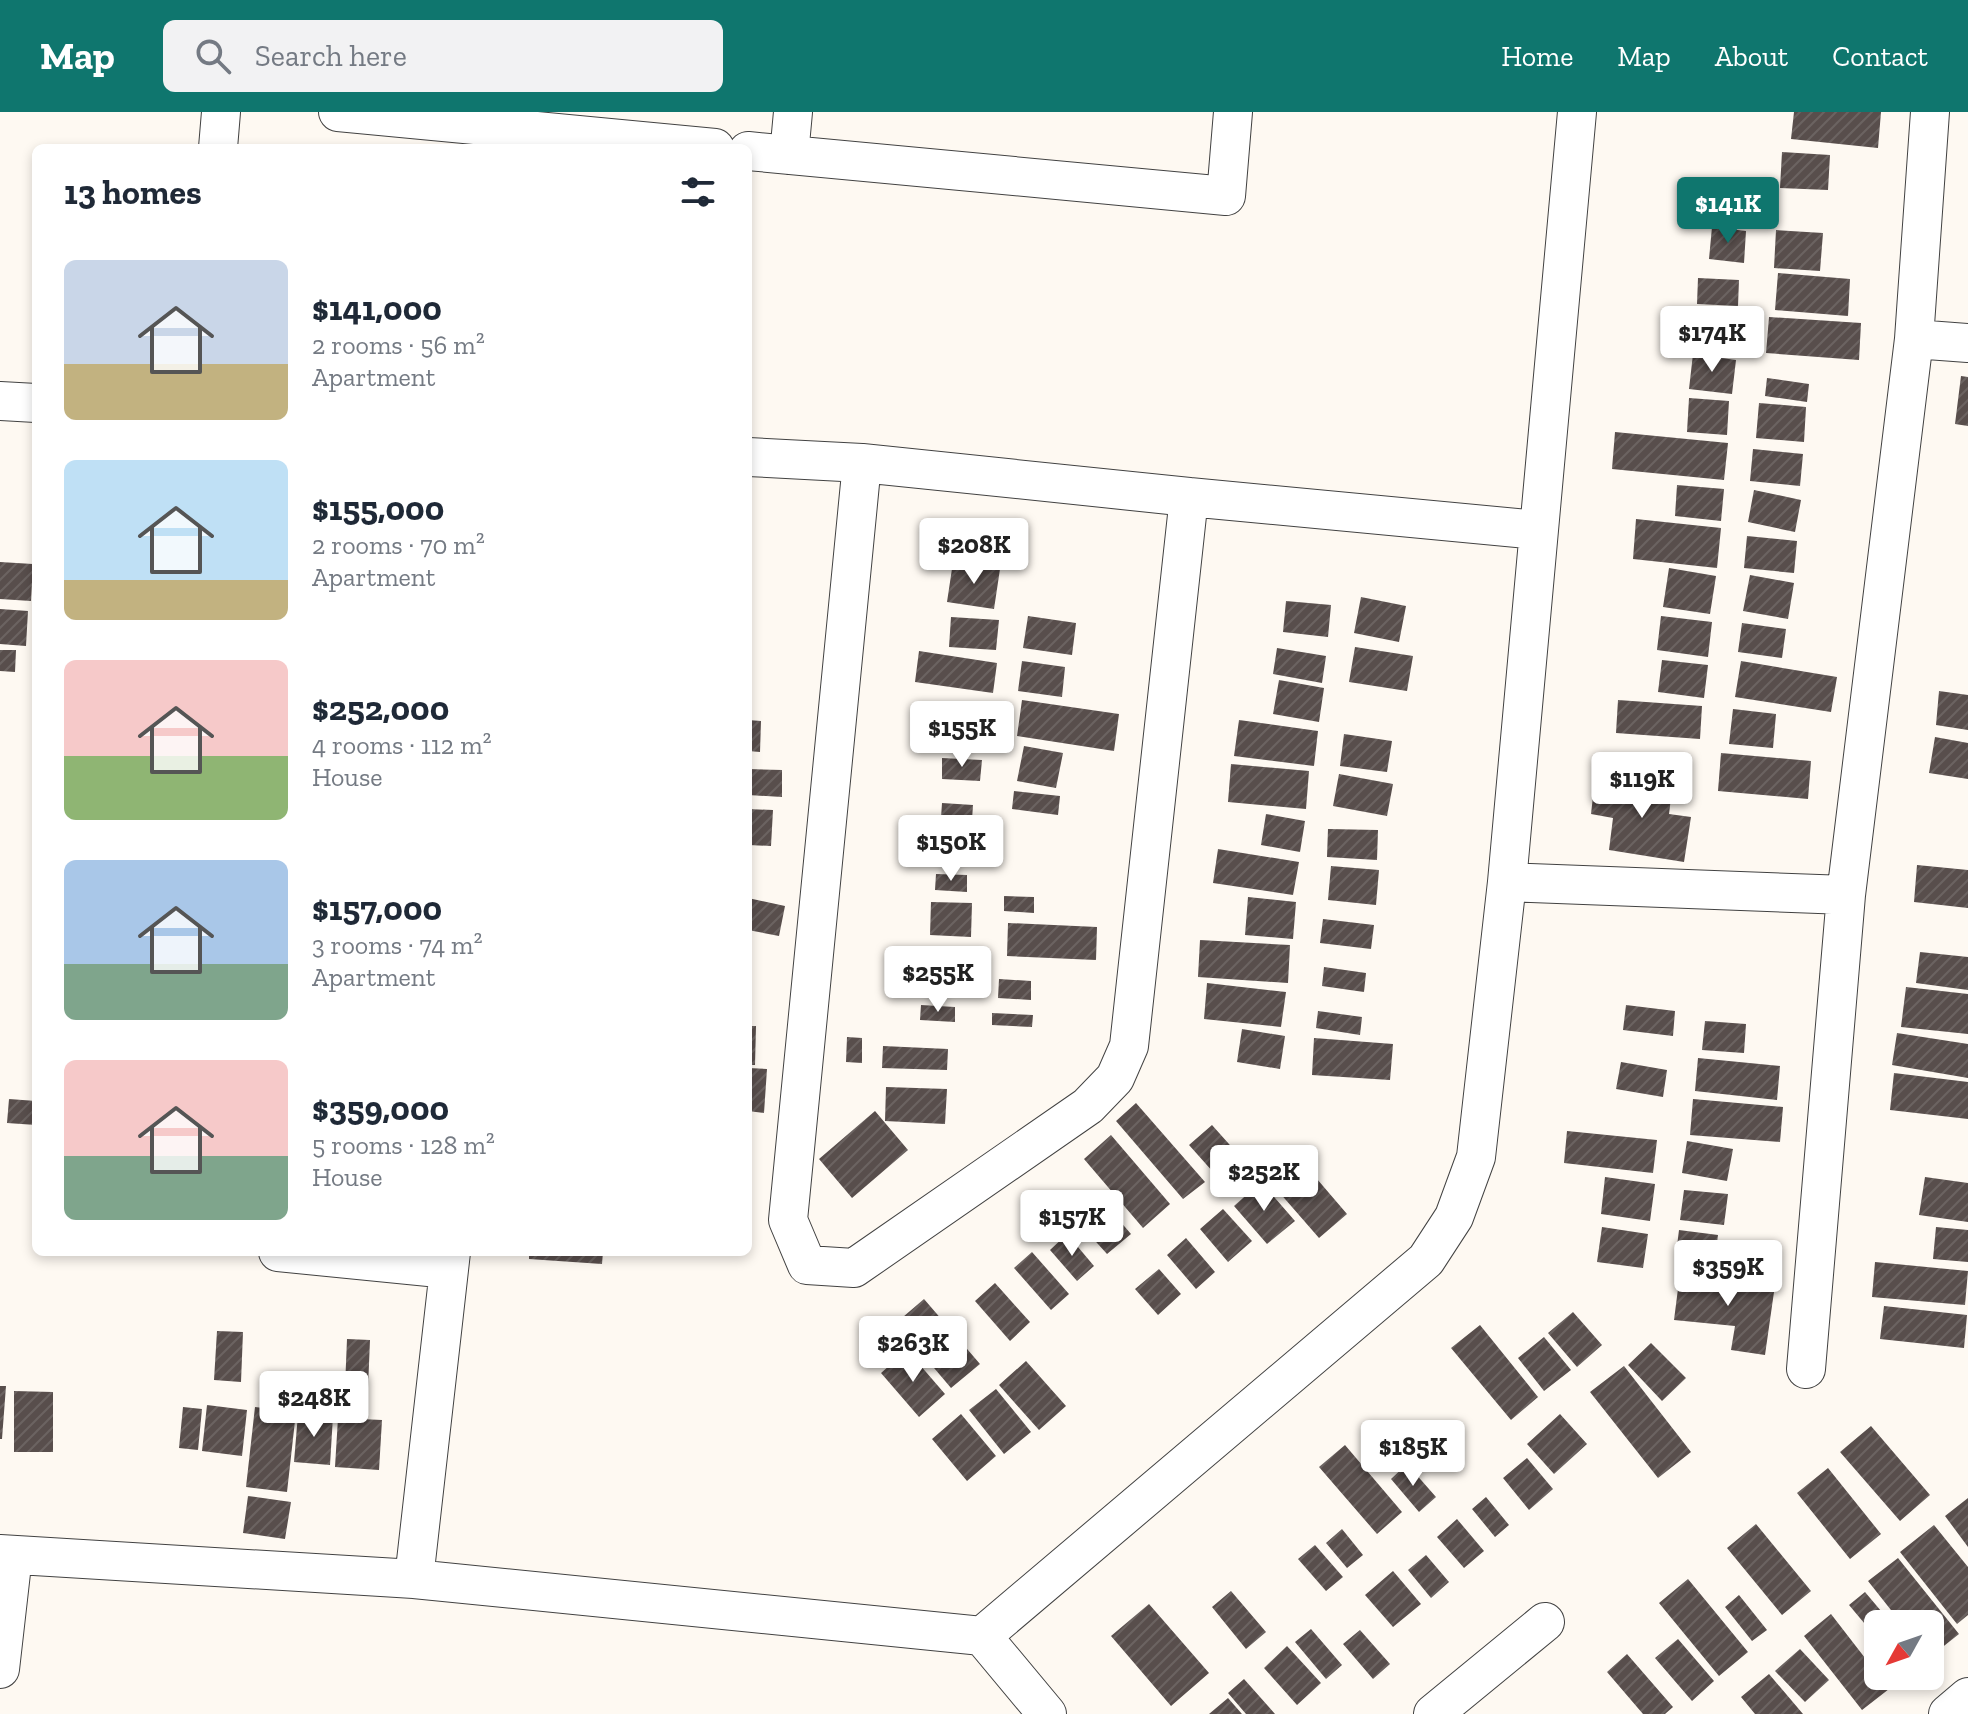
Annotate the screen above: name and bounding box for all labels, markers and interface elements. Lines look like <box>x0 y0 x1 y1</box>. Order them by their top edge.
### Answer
search box <box>163 20 723 92</box>
text: Map <box>40 33 115 79</box>
icon: search <box>191 34 235 78</box>
text: Search here <box>255 38 407 74</box>
text: Home <box>1501 40 1573 73</box>
text: Map <box>1617 40 1671 73</box>
text: About <box>1715 40 1788 73</box>
text: Contact <box>1832 40 1928 73</box>
icon: filters <box>676 170 720 214</box>
text: 13 homes <box>64 172 202 213</box>
pin: $141K <box>1672 177 1784 245</box>
text: $141K <box>1695 187 1761 219</box>
text: $141,000 <box>312 288 442 329</box>
icon: home <box>128 292 224 388</box>
pin: $174K <box>1656 306 1768 374</box>
text: $174K <box>1678 316 1746 348</box>
text: 2 rooms · 56 m² <box>312 329 485 361</box>
text: Apartment <box>312 361 435 393</box>
text: $155,000 <box>312 488 444 529</box>
icon: home <box>128 492 224 588</box>
pin: $208K <box>918 518 1030 586</box>
text: $208K <box>937 528 1011 560</box>
text: 2 rooms · 70 m² <box>312 529 485 561</box>
text: Apartment <box>312 561 435 593</box>
text: $252,000 <box>312 688 449 729</box>
icon: home <box>128 692 224 788</box>
pin: $155K <box>906 701 1018 769</box>
text: $155K <box>928 711 996 743</box>
text: 4 rooms · 112 m² <box>312 729 492 761</box>
pin: $119K <box>1586 752 1698 820</box>
text: House <box>312 761 383 793</box>
text: $119K <box>1609 762 1675 794</box>
pin: $150K <box>895 815 1007 883</box>
text: $150K <box>916 825 986 857</box>
text: $157,000 <box>312 888 442 929</box>
icon: home <box>128 892 224 988</box>
text: 3 rooms · 74 m² <box>312 929 483 961</box>
pin: $255K <box>882 946 994 1014</box>
text: $255K <box>902 956 974 988</box>
text: Apartment <box>312 961 435 993</box>
text: $359,000 <box>312 1088 449 1129</box>
icon: home <box>128 1092 224 1188</box>
text: 5 rooms · 128 m² <box>312 1129 495 1161</box>
pin: $252K <box>1208 1145 1320 1213</box>
text: $252K <box>1228 1155 1300 1187</box>
text: House <box>312 1161 383 1193</box>
pin: $157K <box>1016 1190 1128 1258</box>
text: $157K <box>1038 1200 1106 1232</box>
pin: $359K <box>1672 1240 1784 1308</box>
text: $359K <box>1692 1250 1764 1282</box>
pin: $263K <box>857 1316 969 1384</box>
text: $263K <box>877 1326 949 1358</box>
pin: $248K <box>258 1371 370 1439</box>
text: $248K <box>277 1381 351 1413</box>
pin: $185K <box>1357 1420 1469 1488</box>
text: $185K <box>1379 1430 1447 1462</box>
north arrow <box>1864 1610 1944 1690</box>
map controls <box>1864 1610 1944 1690</box>

